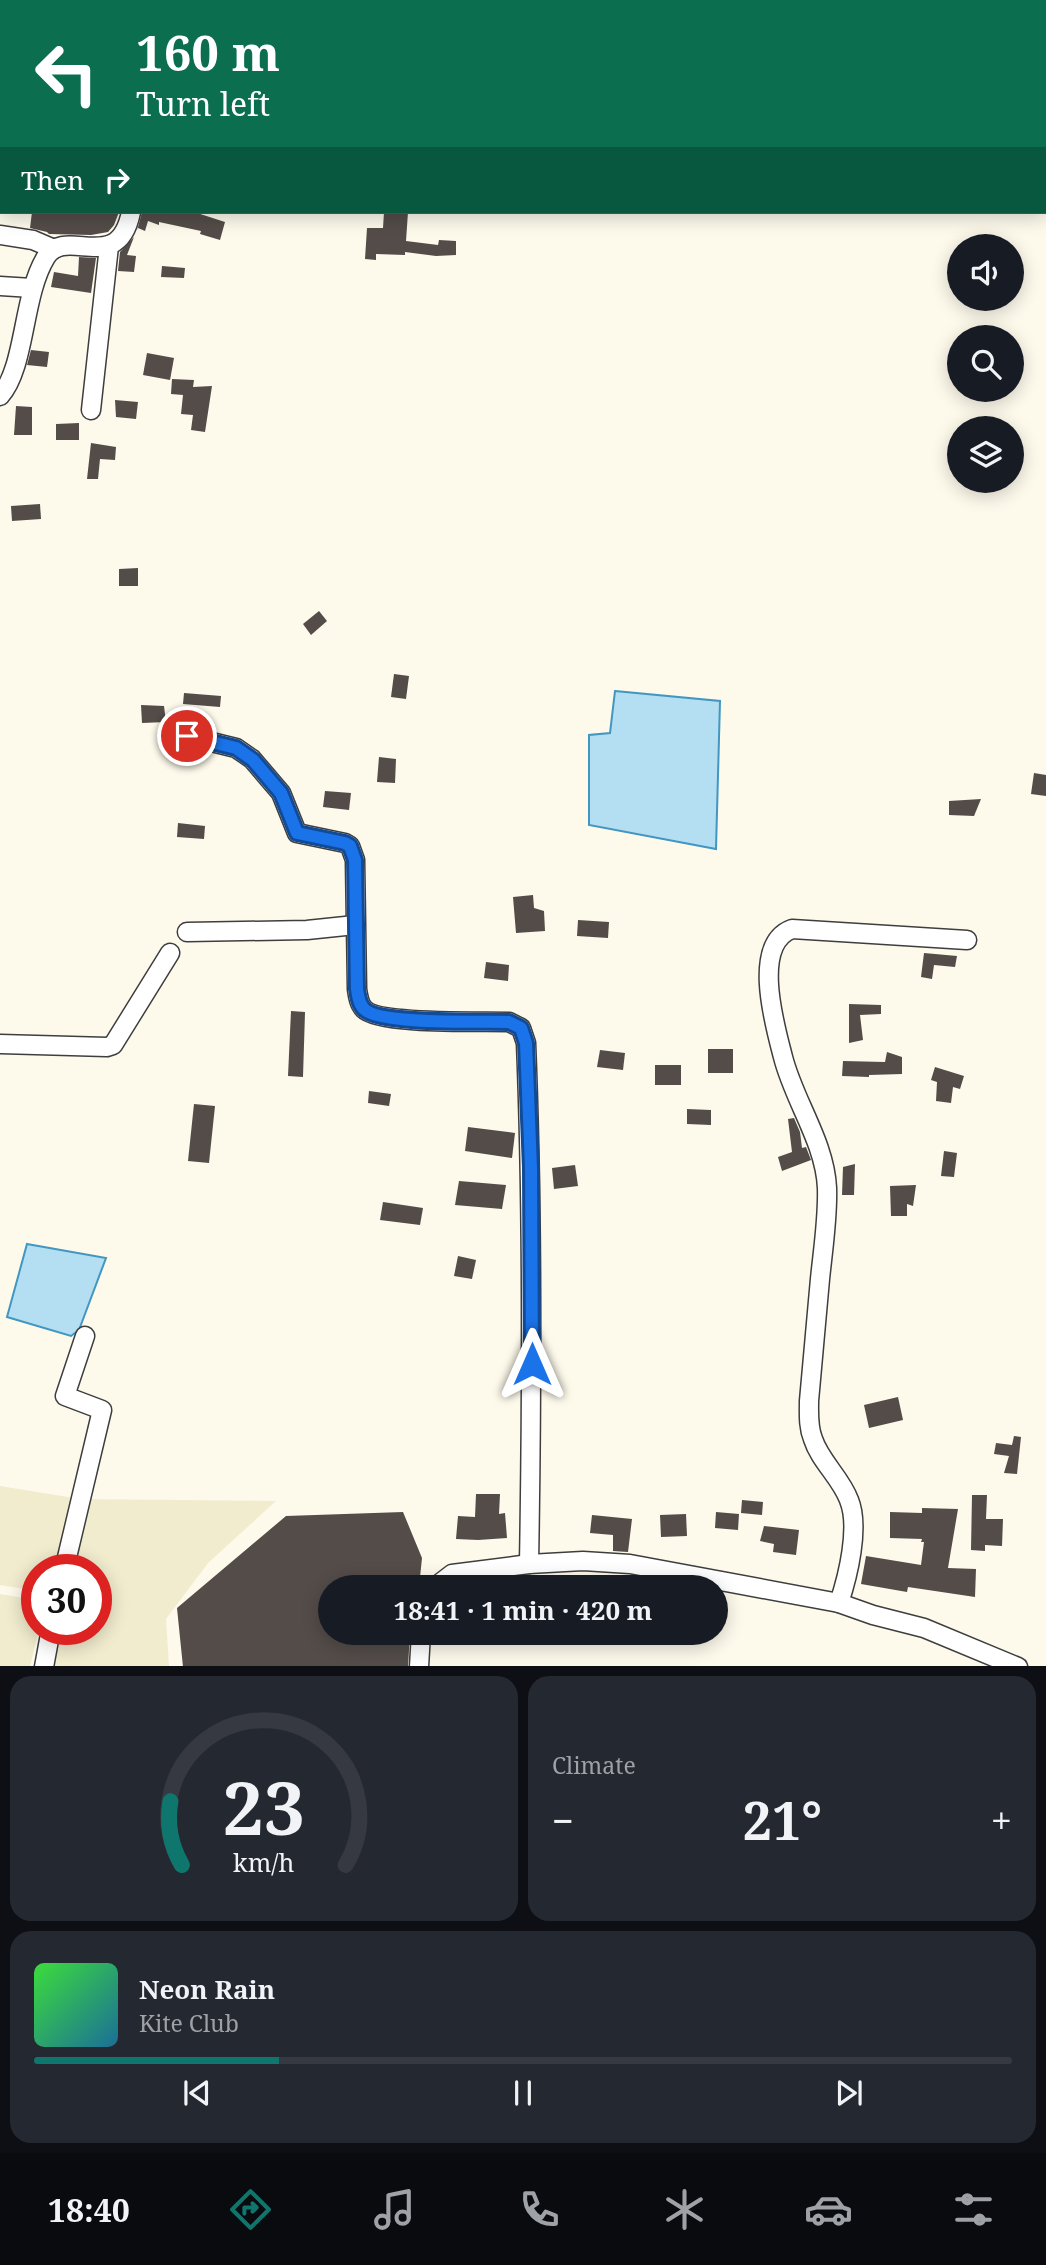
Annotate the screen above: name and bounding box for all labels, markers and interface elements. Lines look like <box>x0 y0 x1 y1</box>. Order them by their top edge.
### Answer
text: 160 m <box>136 19 280 85</box>
icon: left <box>21 28 112 119</box>
text: Turn left <box>136 82 270 125</box>
icon: right <box>98 161 136 199</box>
text: Then <box>21 162 84 198</box>
map controls <box>947 234 1024 493</box>
button: sound <box>947 234 1024 311</box>
button: search <box>947 325 1024 402</box>
button: layers <box>947 416 1024 493</box>
pin <box>157 706 217 766</box>
icon: arrive <box>168 717 206 755</box>
position arrow <box>495 1327 569 1401</box>
speed limit sign: 30 <box>21 1554 112 1645</box>
text: 18:41 · 1 min · 420 m <box>393 1592 653 1628</box>
text: Climate <box>552 1749 636 1781</box>
text: 23 <box>223 1757 305 1856</box>
text: 21° <box>743 1784 822 1855</box>
text: − <box>552 1794 574 1846</box>
text: + <box>991 1794 1012 1846</box>
text: km/h <box>233 1844 295 1878</box>
text: Neon Rain <box>139 1971 275 2007</box>
text: Kite Club <box>139 2007 239 2039</box>
icon: previous <box>178 2074 216 2112</box>
icon: pause <box>504 2074 542 2112</box>
icon: next <box>830 2074 868 2112</box>
icon: directions <box>226 2185 275 2234</box>
icon: music <box>370 2185 419 2234</box>
icon: phone <box>515 2185 564 2234</box>
icon: climate <box>660 2185 709 2234</box>
icon: car <box>804 2185 853 2234</box>
icon: filters <box>949 2185 998 2234</box>
text: 18:40 <box>48 2188 130 2231</box>

